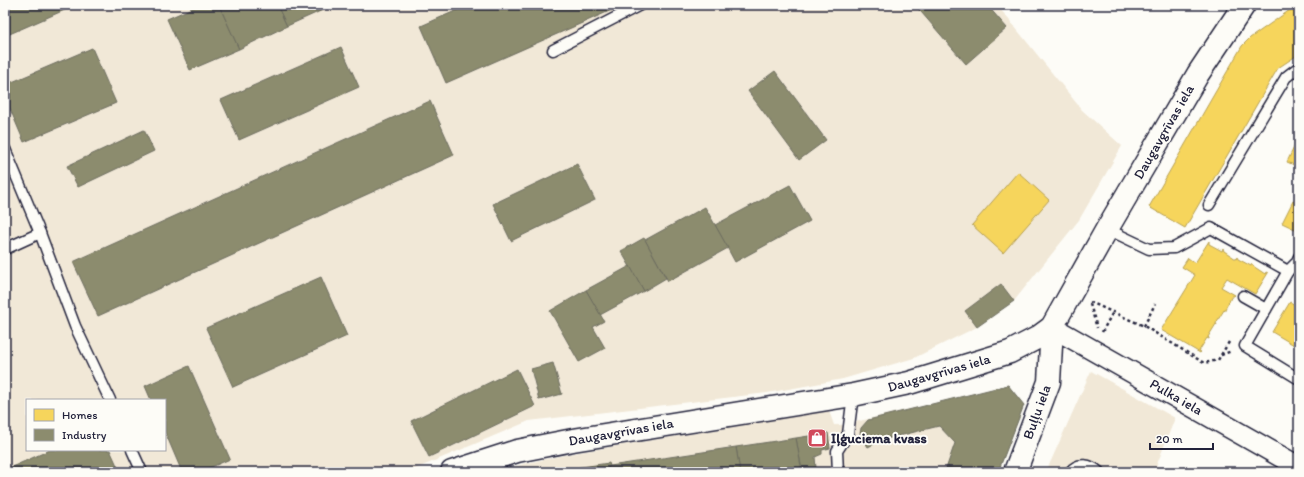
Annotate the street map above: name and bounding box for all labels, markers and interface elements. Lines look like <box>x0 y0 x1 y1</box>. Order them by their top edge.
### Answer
street label: Daugavgrīvas iela <box>1130 81 1198 182</box>
street label: Daugavgrīvas iela <box>886 350 993 396</box>
street label: Pulka iela <box>1147 375 1205 419</box>
street label: Buļļu iela <box>1019 382 1055 441</box>
legend <box>26 399 166 451</box>
text: Homes <box>62 408 98 422</box>
street label: Daugavgrīvas iela <box>567 414 675 450</box>
scale bar <box>1150 425 1213 451</box>
shop icon: Iļģuciema kvass <box>806 427 828 449</box>
text: Industry <box>62 428 107 442</box>
place label: Iļģuciema kvass <box>831 430 927 447</box>
text: 20 m <box>1156 432 1183 446</box>

